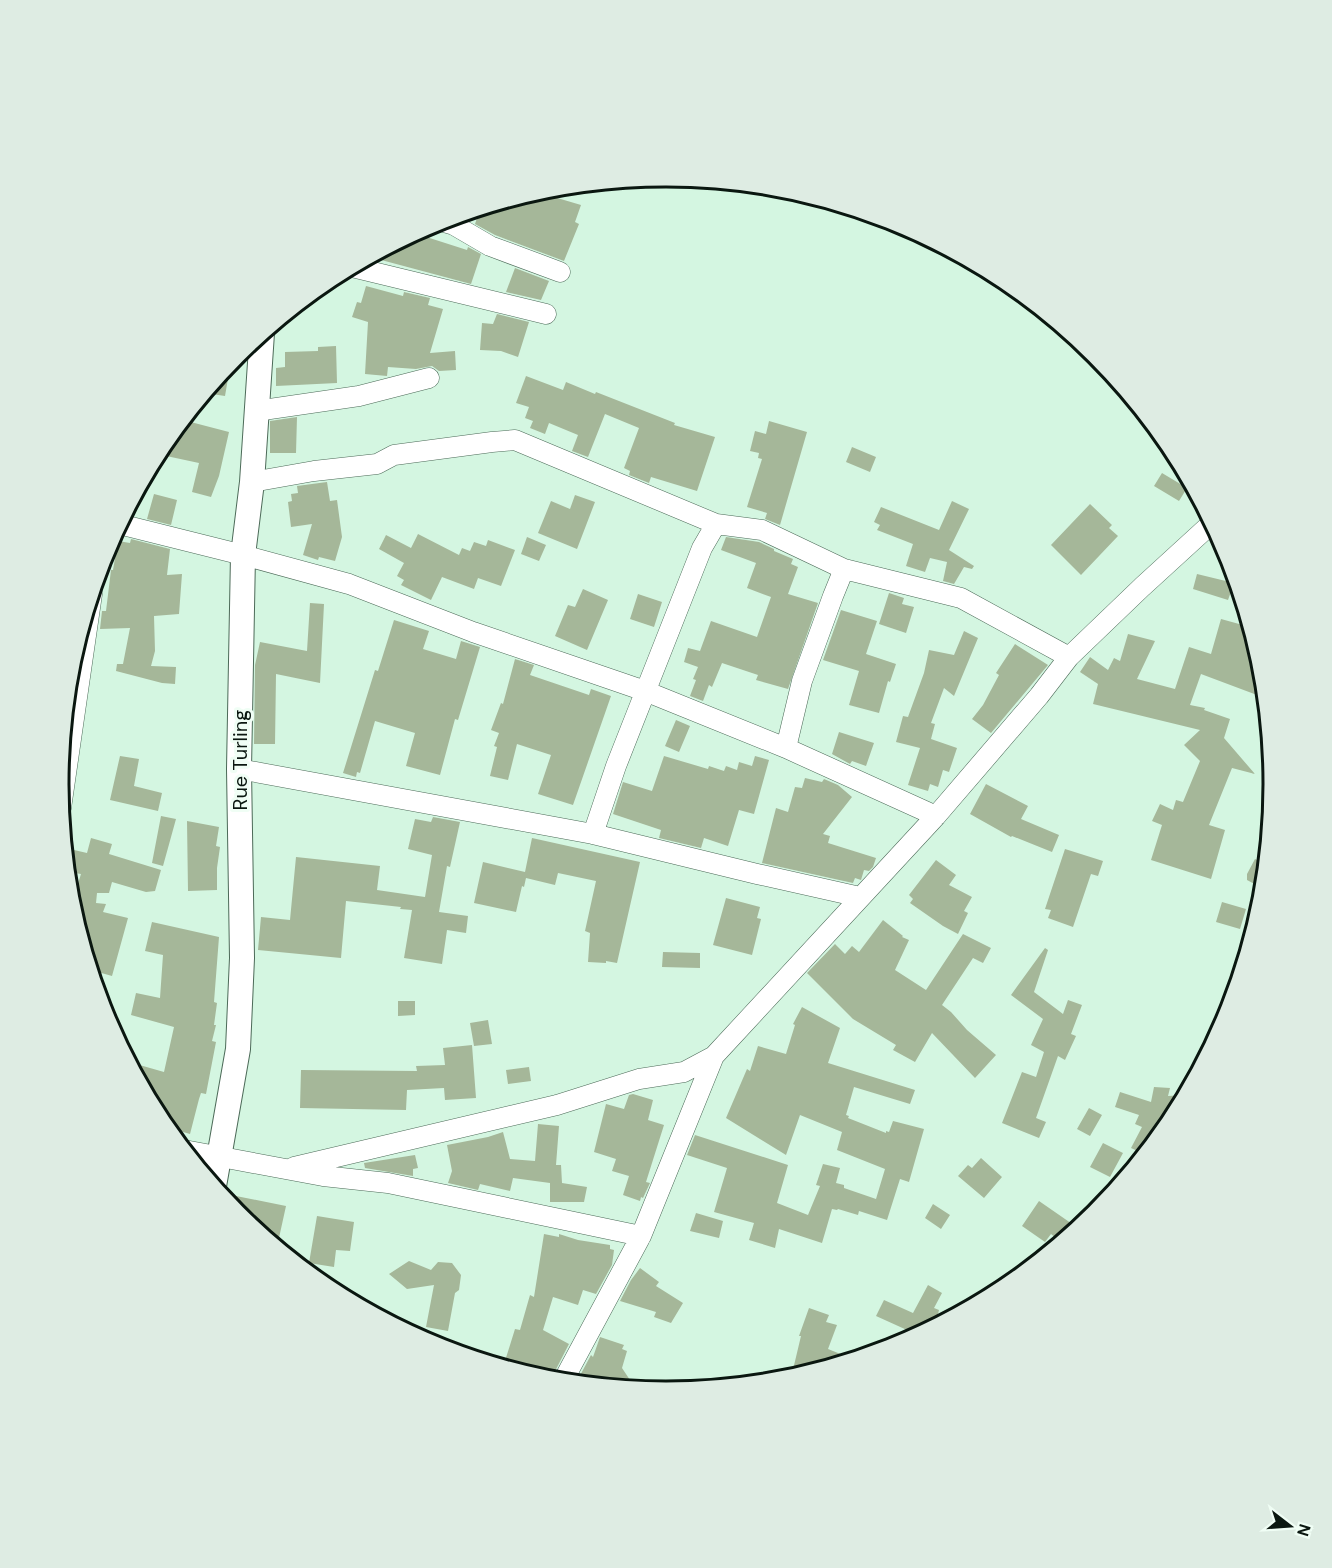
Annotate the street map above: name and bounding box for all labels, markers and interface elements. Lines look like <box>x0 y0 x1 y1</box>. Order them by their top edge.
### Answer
street label: Rue Turling <box>227 710 253 811</box>
north arrow <box>1260 1496 1320 1556</box>
text: N <box>1292 1522 1316 1539</box>

